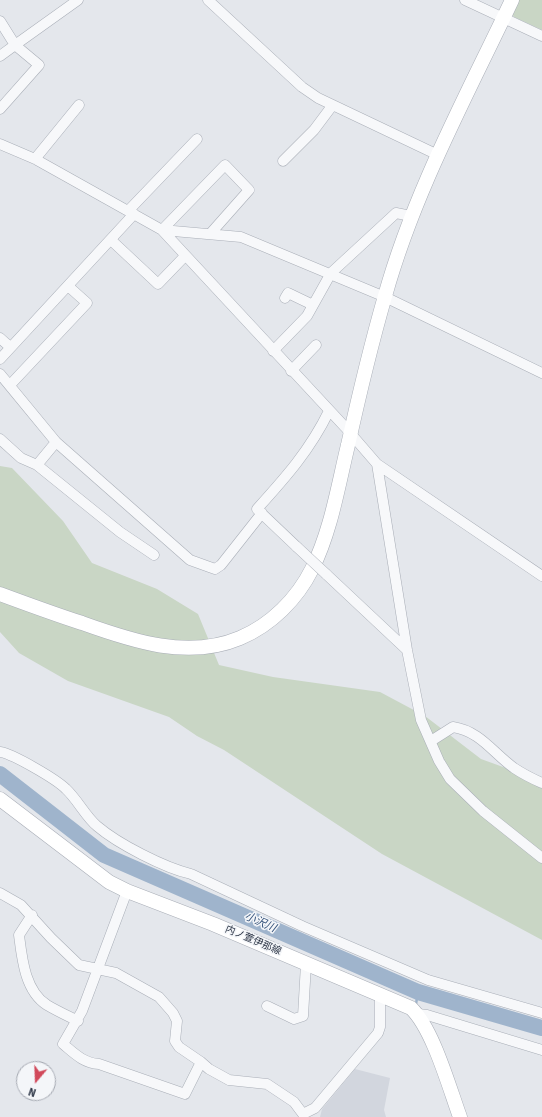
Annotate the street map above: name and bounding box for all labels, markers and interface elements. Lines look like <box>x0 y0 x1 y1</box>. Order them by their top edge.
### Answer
water label: 小沢川 <box>242 910 278 936</box>
street label: 内ノ萱伊那線 <box>223 924 283 958</box>
north arrow <box>16 1061 56 1101</box>
text: N <box>26 1084 38 1100</box>

